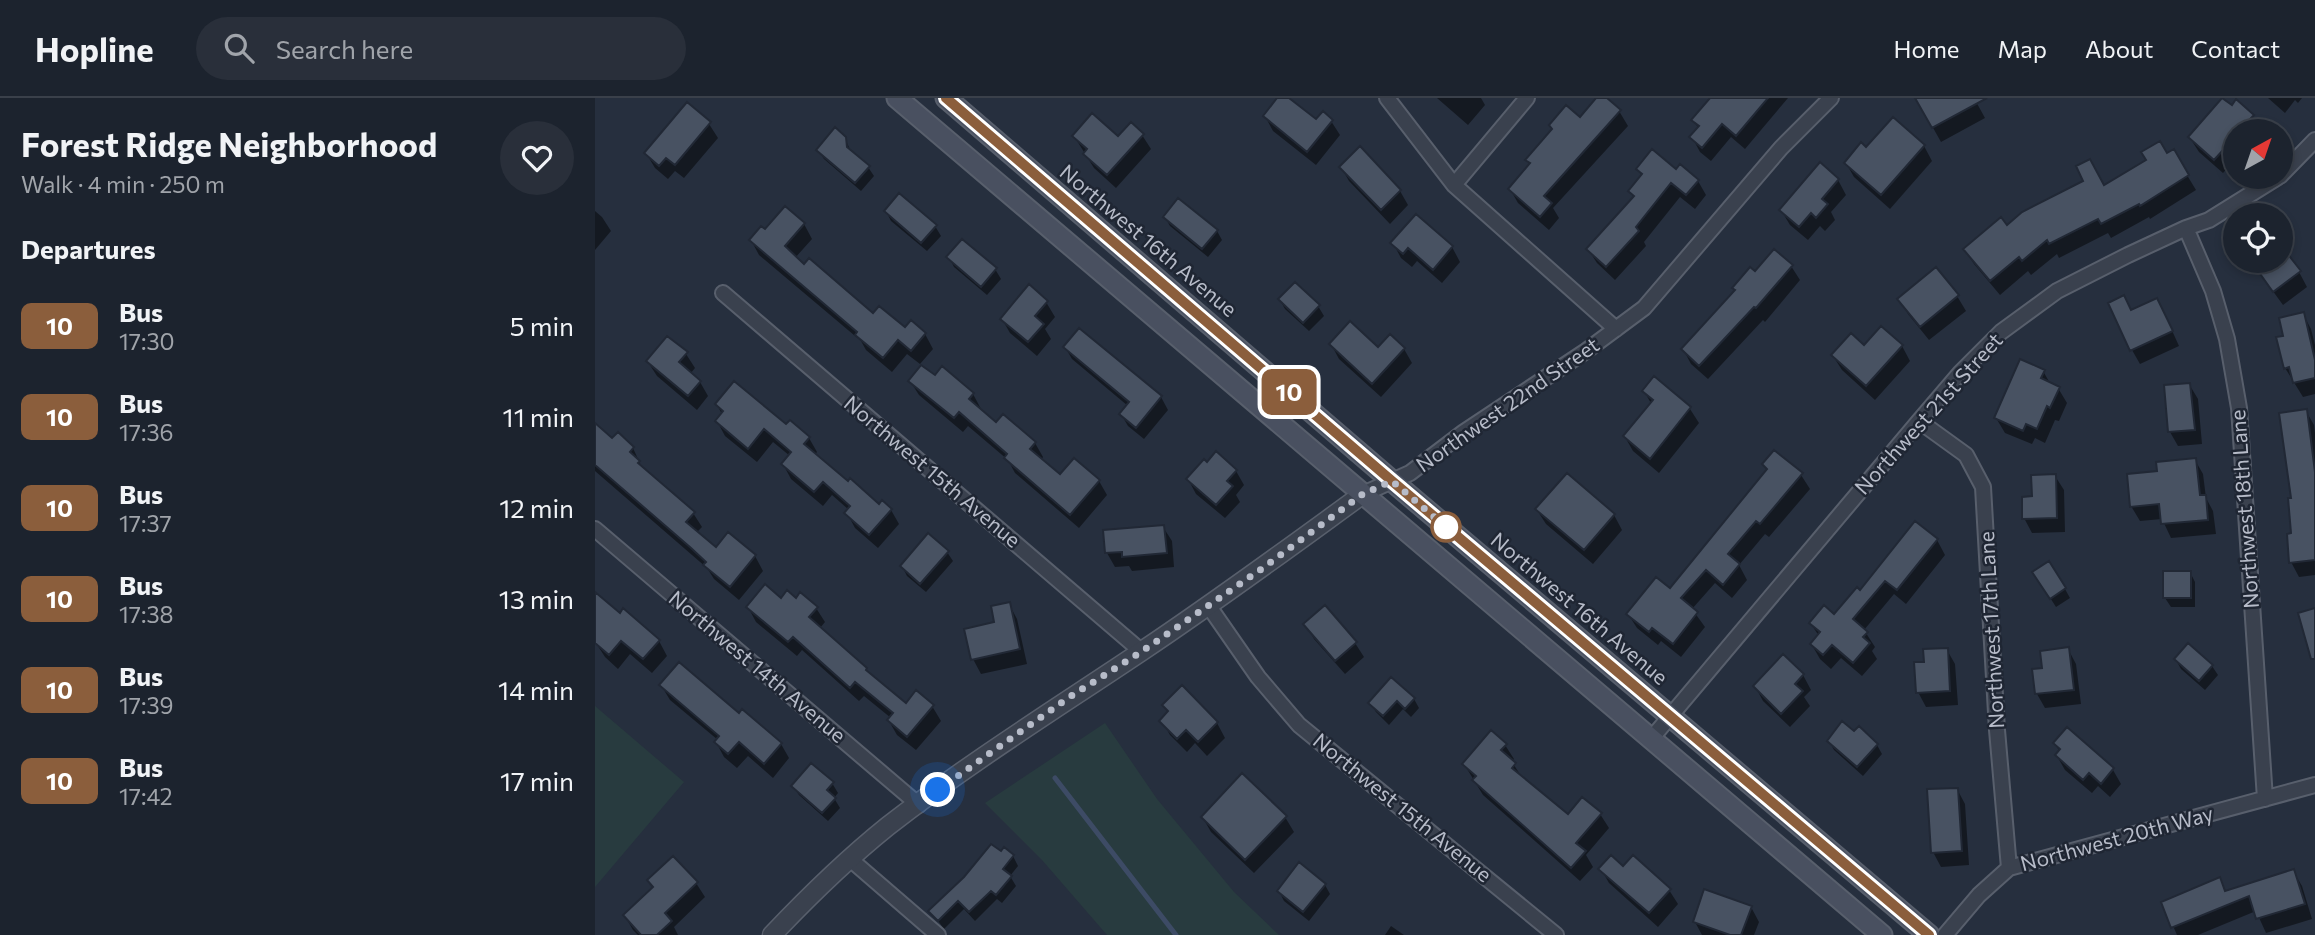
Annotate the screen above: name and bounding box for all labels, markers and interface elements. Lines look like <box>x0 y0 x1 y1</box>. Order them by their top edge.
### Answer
search box <box>196 17 686 80</box>
text: Hopline <box>35 28 154 69</box>
icon: search <box>220 29 258 67</box>
text: Search here <box>276 33 413 64</box>
text: Home <box>1894 34 1960 63</box>
text: Map <box>1998 34 2047 63</box>
text: About <box>2085 34 2153 63</box>
text: Contact <box>2191 34 2280 63</box>
north arrow <box>2223 119 2293 189</box>
map controls <box>2223 119 2293 273</box>
button: heart <box>500 121 574 195</box>
text: Forest Ridge Neighborhood <box>21 123 437 164</box>
street label: Northwest 16th Avenue <box>1055 159 1242 321</box>
text: Walk · 4 min · 250 m <box>21 170 225 198</box>
button: locate <box>2223 203 2293 273</box>
text: Departures <box>21 233 156 264</box>
text: Bus <box>119 296 163 327</box>
text: 5 min <box>510 310 574 341</box>
text: 10 <box>46 311 73 340</box>
text: 17:30 <box>119 327 175 355</box>
street label: Northwest 21st Street <box>1849 327 2007 499</box>
street label: Northwest 22nd Street <box>1411 331 1603 476</box>
line badge: 10 <box>1257 369 1321 415</box>
text: 10 <box>1276 377 1302 406</box>
text: Bus <box>119 387 163 418</box>
street label: Northwest 15th Avenue <box>840 390 1026 552</box>
text: 11 min <box>503 401 574 432</box>
text: 10 <box>46 402 73 431</box>
street label: Northwest 18th Lane <box>2224 409 2263 609</box>
text: 17:36 <box>119 418 174 446</box>
text: Bus <box>119 478 163 509</box>
text: 12 min <box>499 492 574 523</box>
text: 10 <box>46 493 73 522</box>
text: 17:37 <box>119 509 172 537</box>
unlabelled marker <box>1431 512 1461 542</box>
street label: Northwest 16th Avenue <box>1486 527 1673 689</box>
street label: Northwest 17th Lane <box>1973 531 2008 729</box>
text: Bus <box>119 569 163 600</box>
text: 13 min <box>499 583 574 614</box>
text: 10 <box>46 584 73 613</box>
street label: Northwest 14th Avenue <box>664 585 851 747</box>
text: 17:38 <box>119 600 174 628</box>
text: Bus <box>119 660 163 691</box>
text: 14 min <box>498 674 574 705</box>
text: 10 <box>46 675 73 704</box>
text: 17:39 <box>119 691 174 719</box>
street label: Northwest 15th Avenue <box>1309 727 1497 887</box>
text: Bus <box>119 751 163 782</box>
text: 17 min <box>500 765 574 796</box>
text: 10 <box>46 766 73 795</box>
your location <box>920 772 955 807</box>
text: 17:42 <box>119 782 173 810</box>
street label: Northwest 20th Way <box>2017 800 2216 875</box>

